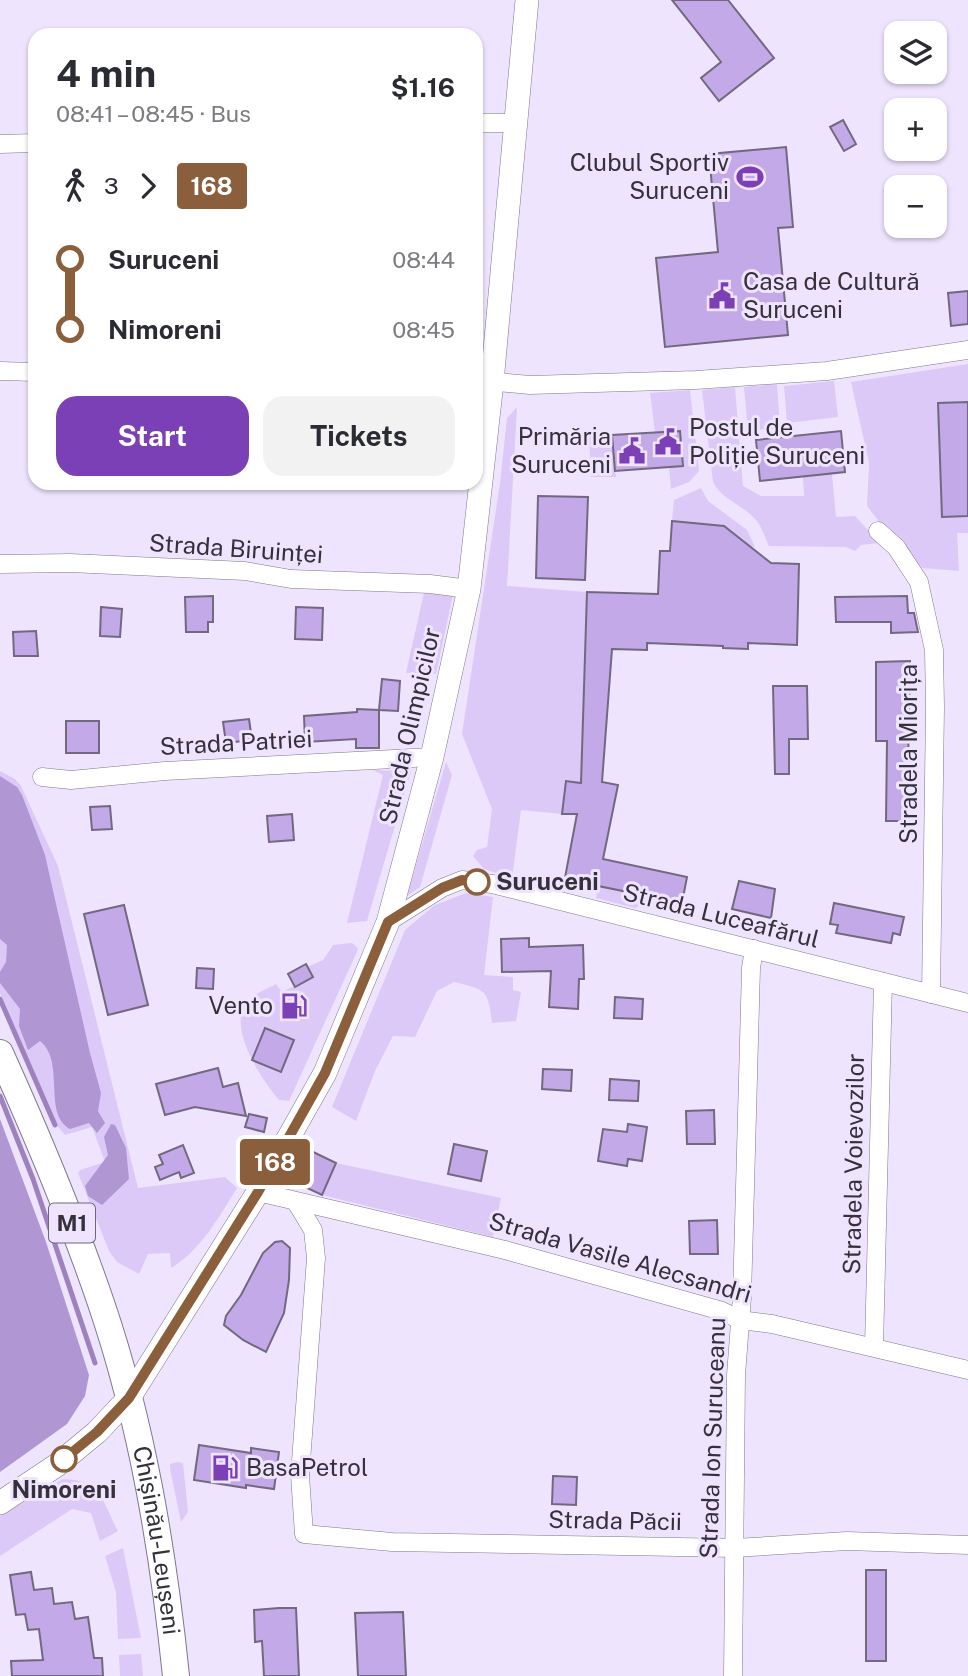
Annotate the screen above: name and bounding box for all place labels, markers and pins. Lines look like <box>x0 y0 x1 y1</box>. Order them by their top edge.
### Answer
place label: Clubul Sportiv Suruceni <box>570 148 729 204</box>
sports icon: Clubul Sportiv Suruceni <box>735 162 765 192</box>
place label: Casa de Cultură Suruceni <box>743 267 920 323</box>
public building icon: Casa de Cultură Suruceni <box>707 281 737 311</box>
place label: Postul de Poliție Suruceni <box>689 413 865 469</box>
place label: Primăria Suruceni <box>511 422 611 478</box>
public building icon: Postul de Poliție Suruceni <box>653 427 683 457</box>
public building icon: Primăria Suruceni <box>617 436 647 466</box>
place label: Suruceni <box>496 867 599 895</box>
marker: Suruceni <box>464 869 490 895</box>
place label: Vento <box>208 991 273 1019</box>
fuel station icon: Vento <box>279 991 309 1021</box>
marker: Nimoreni <box>51 1446 77 1472</box>
fuel station icon: BasaPetrol <box>210 1453 240 1483</box>
place label: BasaPetrol <box>246 1453 368 1481</box>
place label: Nimoreni <box>12 1475 116 1503</box>

